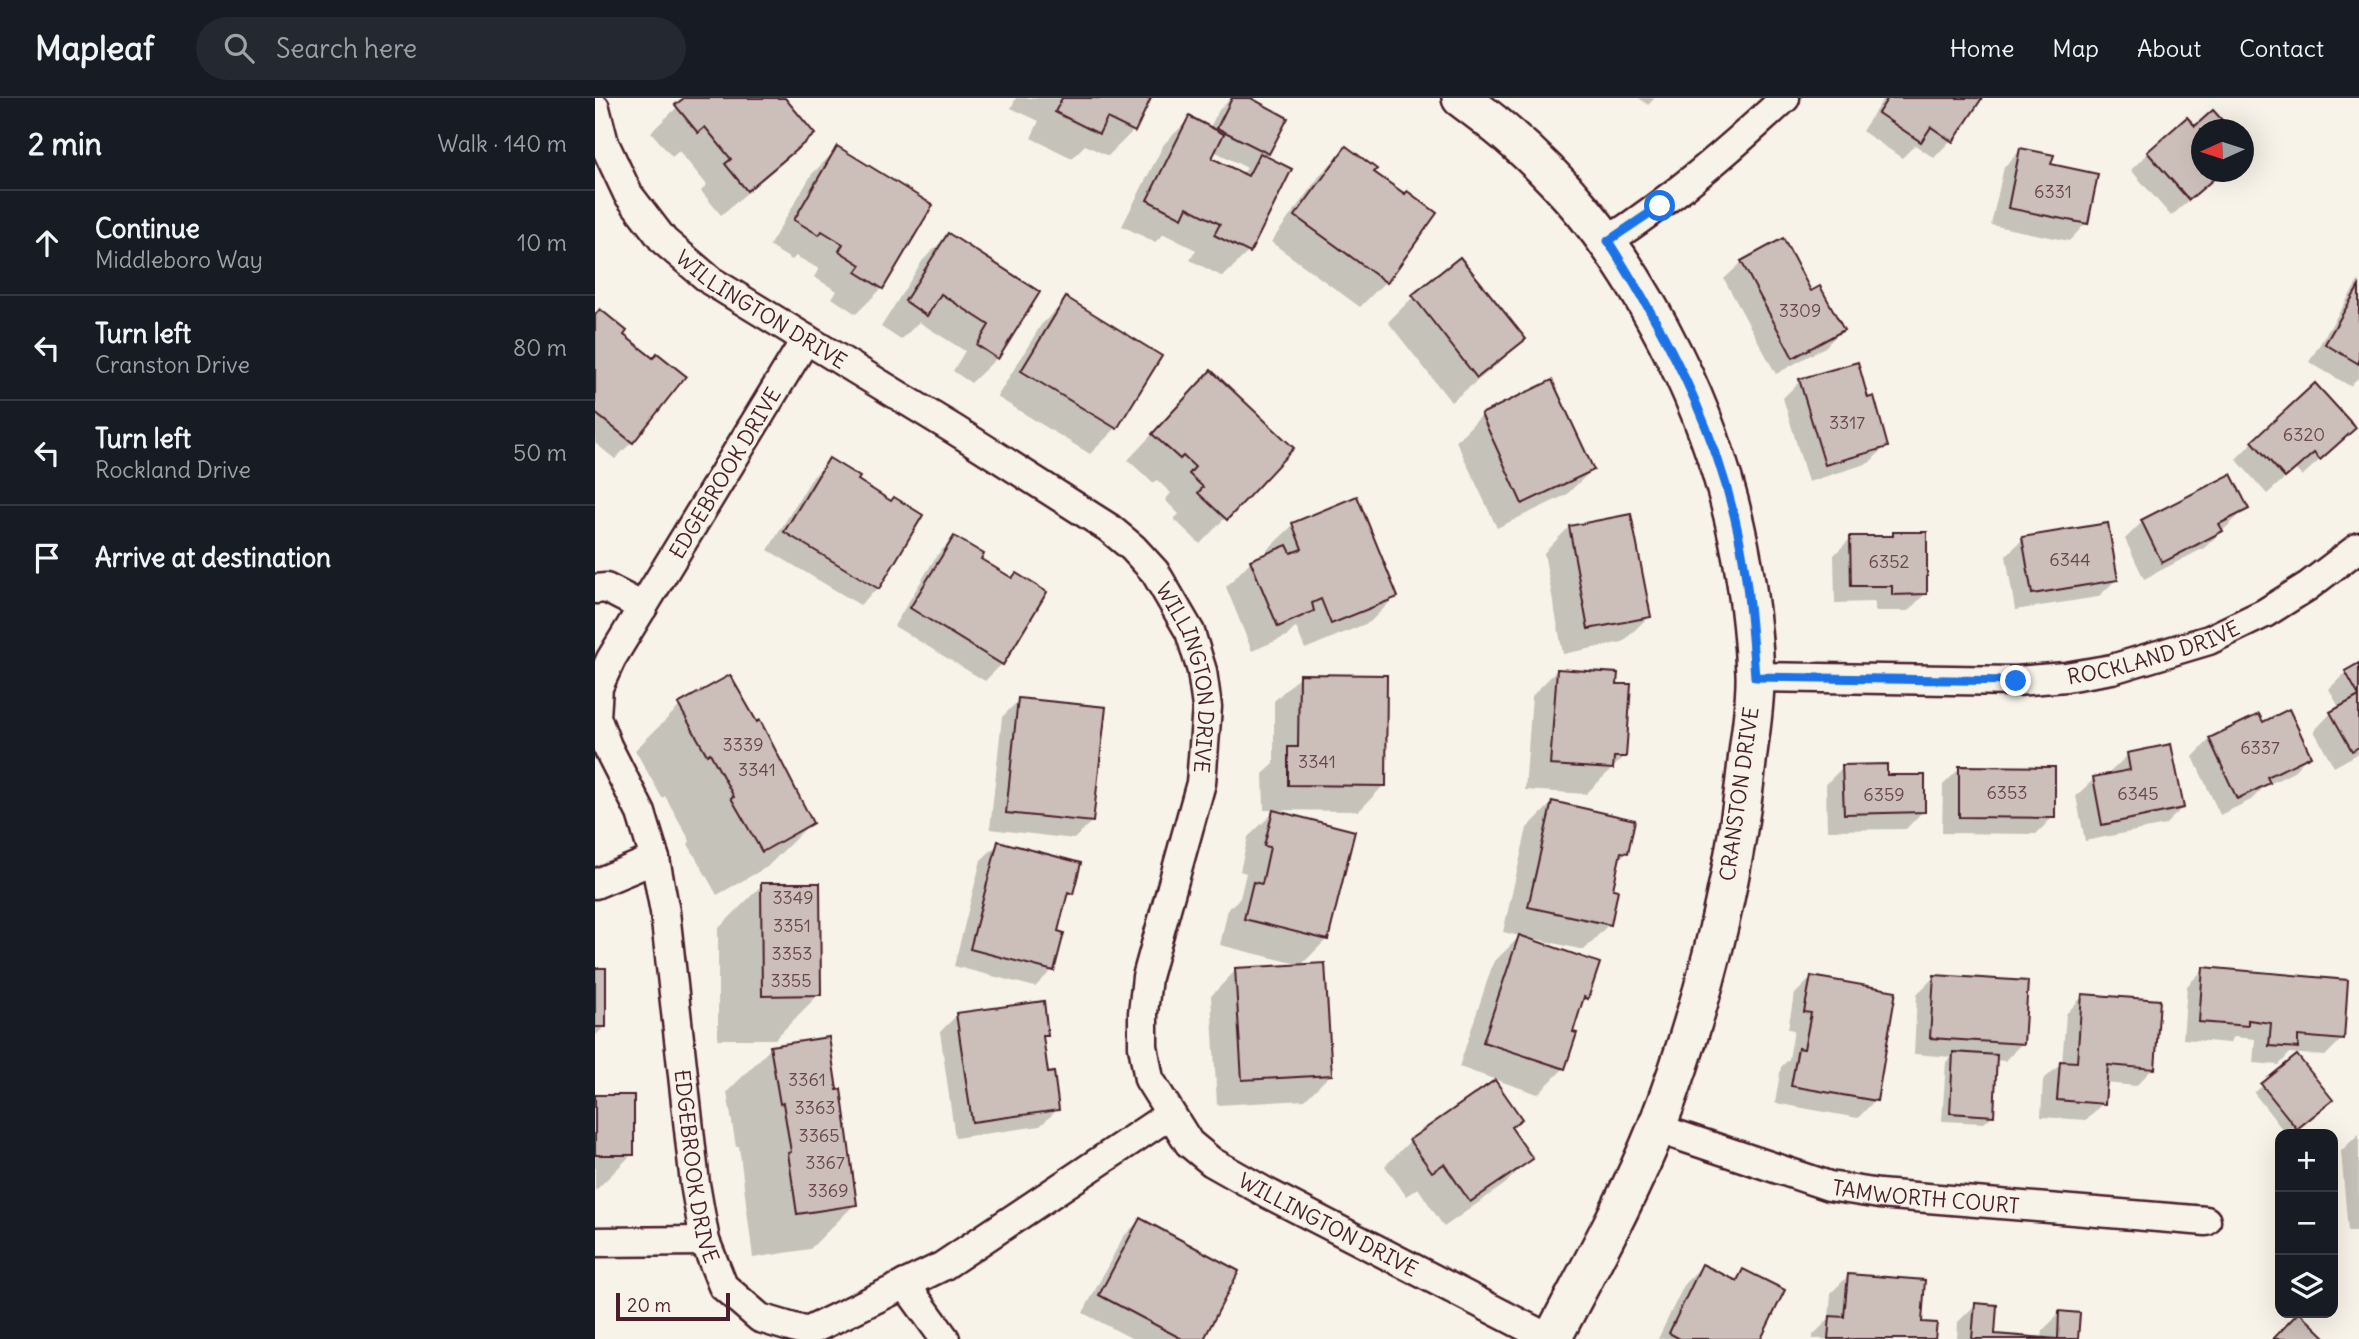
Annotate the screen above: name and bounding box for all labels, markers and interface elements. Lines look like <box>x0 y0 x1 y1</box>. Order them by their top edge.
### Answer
search box <box>196 17 686 80</box>
text: Mapleaf <box>35 27 154 69</box>
icon: search <box>220 29 258 67</box>
text: Search here <box>276 32 417 65</box>
text: Home <box>1950 33 2014 63</box>
text: Map <box>2052 33 2099 63</box>
text: About <box>2137 33 2201 63</box>
text: Contact <box>2239 33 2324 63</box>
north arrow <box>2191 119 2254 182</box>
text: 2 min <box>28 125 102 163</box>
text: Walk · 140 m <box>438 129 567 158</box>
house number: 6331 <box>2034 180 2072 203</box>
route start <box>1644 190 1675 221</box>
text: Continue <box>95 212 200 245</box>
icon: ahead <box>28 224 66 262</box>
text: 10 m <box>517 228 567 257</box>
street label: WILLINGTON DRIVE <box>670 244 852 374</box>
text: Middleboro Way <box>95 245 263 274</box>
house number: 3309 <box>1779 299 1821 322</box>
text: Turn left <box>95 317 191 350</box>
icon: left <box>28 329 66 367</box>
text: 80 m <box>513 333 567 362</box>
text: Cranston Drive <box>95 350 250 379</box>
street label: EDGEBROOK DRIVE <box>663 382 787 564</box>
house number: 3317 <box>1829 411 1865 434</box>
text: Turn left <box>95 422 191 455</box>
house number: 6320 <box>2283 423 2325 446</box>
icon: left <box>28 434 66 472</box>
text: 50 m <box>513 438 567 467</box>
text: Rockland Drive <box>95 455 251 484</box>
icon: arrive <box>28 539 66 577</box>
text: Arrive at destination <box>95 541 331 574</box>
house number: 6344 <box>2049 548 2091 571</box>
house number: 6352 <box>1869 550 1910 573</box>
street label: WILLINGTON DRIVE <box>1150 577 1221 774</box>
street label: ROCKLAND DRIVE <box>2065 614 2244 690</box>
route end <box>2000 665 2031 696</box>
street label: CRANSTON DRIVE <box>1713 705 1765 883</box>
house number: 3339 <box>722 733 764 756</box>
house number: 6337 <box>2240 736 2280 759</box>
house number: 3341 <box>1298 750 1336 773</box>
house number: 3341 <box>738 758 776 781</box>
house number: 6353 <box>1986 781 2028 804</box>
house number: 6345 <box>2117 782 2159 805</box>
house number: 6359 <box>1863 783 1905 806</box>
house number: 3349 <box>772 886 814 909</box>
house number: 3351 <box>773 914 811 937</box>
house number: 3353 <box>771 942 813 965</box>
house number: 3355 <box>770 969 812 992</box>
street label: EDGEBROOK DRIVE <box>669 1068 726 1267</box>
house number: 3361 <box>788 1068 826 1091</box>
house number: 3363 <box>794 1096 836 1119</box>
house number: 3365 <box>798 1124 840 1147</box>
map controls <box>2275 1129 2338 1318</box>
button: + <box>2275 1129 2338 1192</box>
house number: 3367 <box>805 1151 845 1174</box>
street label: WILLINGTON DRIVE <box>1234 1166 1423 1282</box>
street label: TAMWORTH COURT <box>1830 1173 2021 1219</box>
house number: 3369 <box>807 1179 849 1202</box>
button: − <box>2275 1192 2338 1255</box>
button: layers <box>2275 1255 2338 1318</box>
scale bar <box>616 1290 730 1322</box>
text: 20 m <box>627 1293 671 1317</box>

